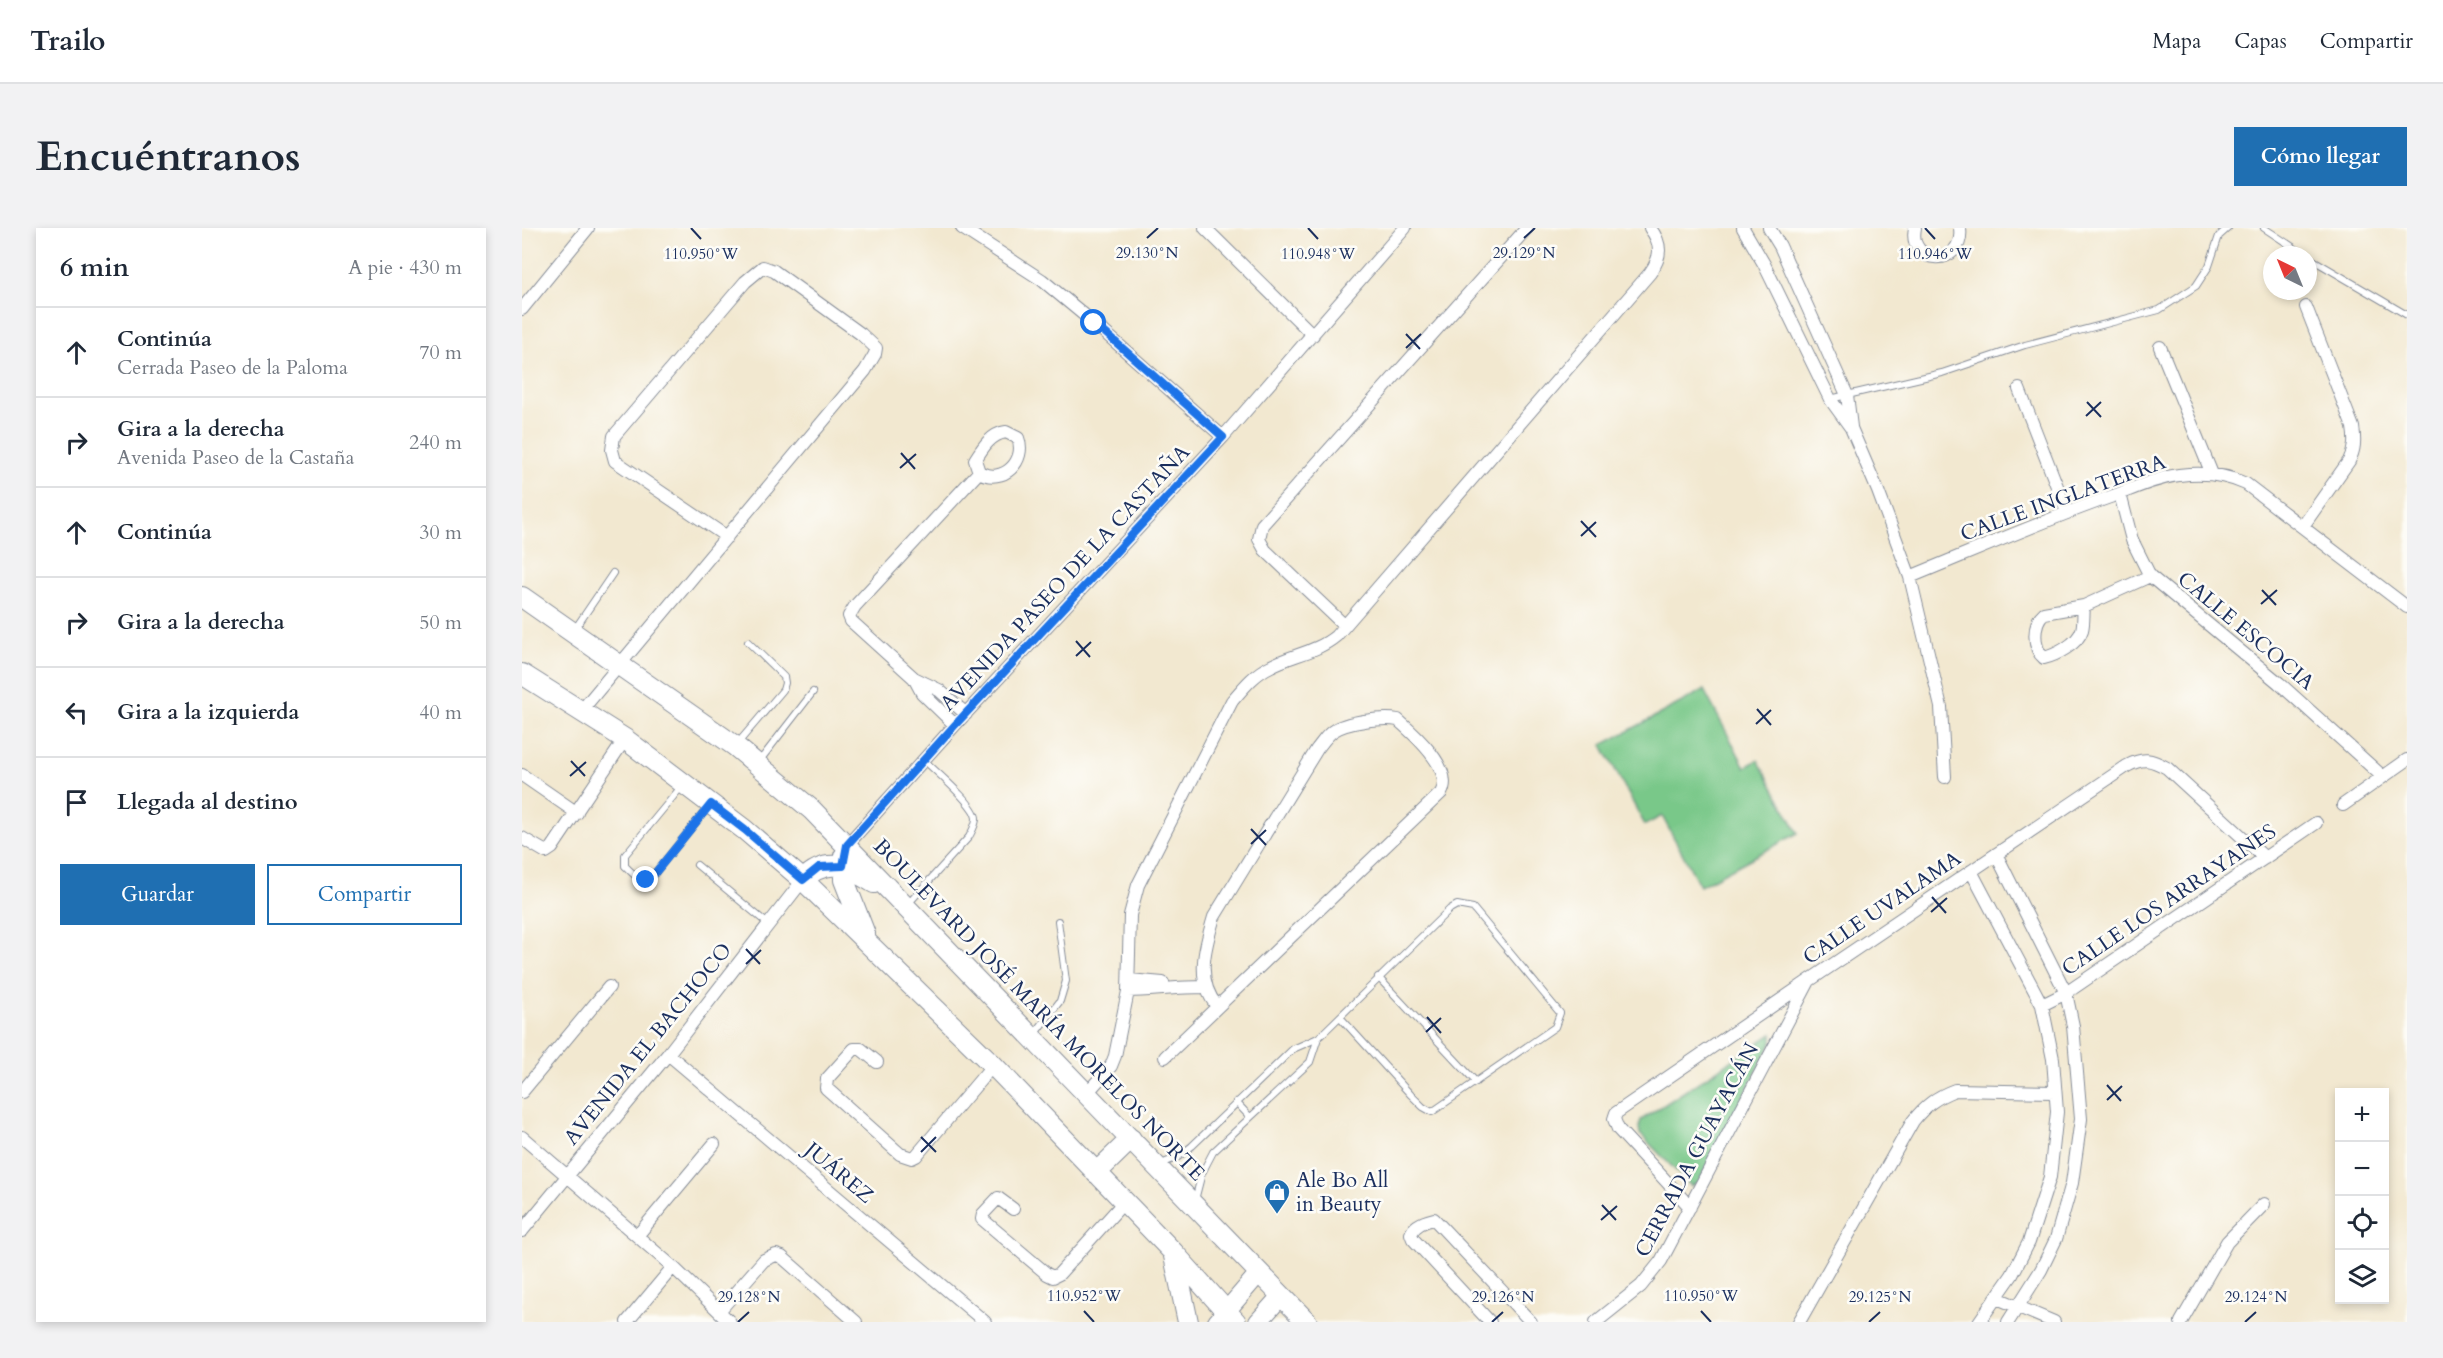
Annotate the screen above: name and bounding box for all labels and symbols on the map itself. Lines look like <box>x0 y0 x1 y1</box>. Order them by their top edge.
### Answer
text: 29.130°N <box>1116 243 1179 263</box>
text: 29.129°N <box>1493 243 1556 263</box>
text: 110.950°W <box>664 244 739 264</box>
text: 110.948°W <box>1281 244 1356 264</box>
text: 110.946°W <box>1898 244 1973 264</box>
north arrow <box>2263 246 2317 300</box>
route start <box>1080 309 1106 335</box>
street label: AVENIDA PASEO DE LA CASTAÑA <box>933 438 1196 717</box>
street label: CALLE INGLATERRA <box>1956 447 2170 549</box>
street label: CALLE ESCOCIA <box>2171 565 2321 697</box>
street label: CALLE LOS ARRAYANES <box>2056 817 2282 983</box>
street label: BOULEVARD JOSÉ MARÍA MORELOS NORTE <box>867 832 1211 1188</box>
street label: CALLE UVALAMA <box>1797 844 1967 972</box>
route end <box>632 866 658 892</box>
street label: AVENIDA EL BACHOCO <box>557 937 739 1151</box>
street label: CERRADA GUAYACÁN <box>1628 1038 1766 1262</box>
street label: JUÁREZ <box>796 1134 880 1210</box>
place label: Ale Bo All in Beauty <box>1296 1166 1388 1219</box>
shop icon: Ale Bo All in Beauty <box>1262 1177 1292 1215</box>
text: 110.952°W <box>1047 1286 1122 1306</box>
text: 110.950°W <box>1664 1286 1739 1306</box>
text: 29.128°N <box>718 1287 781 1307</box>
text: 29.126°N <box>1472 1287 1535 1307</box>
text: 29.125°N <box>1849 1287 1912 1307</box>
text: 29.124°N <box>2225 1287 2288 1307</box>

